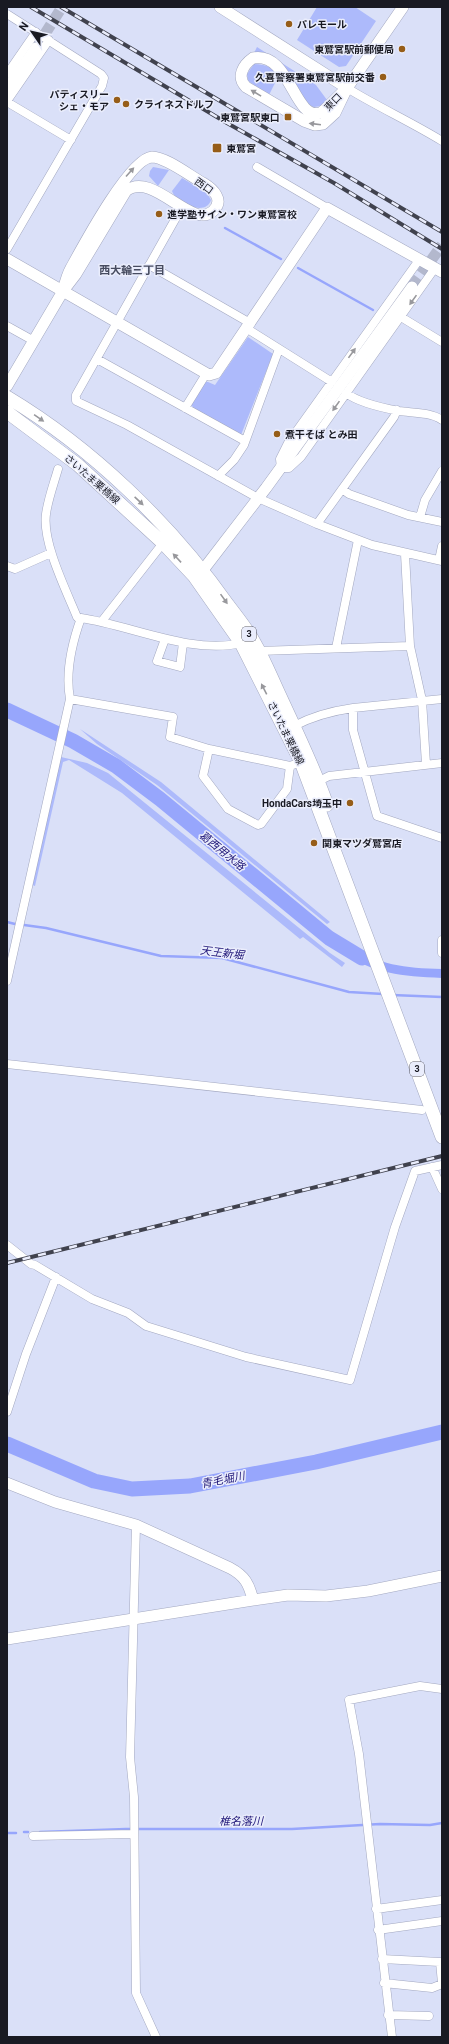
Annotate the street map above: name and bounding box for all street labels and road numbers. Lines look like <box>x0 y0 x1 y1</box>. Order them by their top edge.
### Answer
street label: 東口 <box>322 91 344 113</box>
street label: 西口 <box>193 176 215 196</box>
street label: さいたま栗橋線 <box>62 452 122 506</box>
road number: 3 <box>242 627 256 641</box>
street label: さいたま栗橋線 <box>266 699 306 767</box>
road number: 3 <box>410 1062 424 1076</box>

